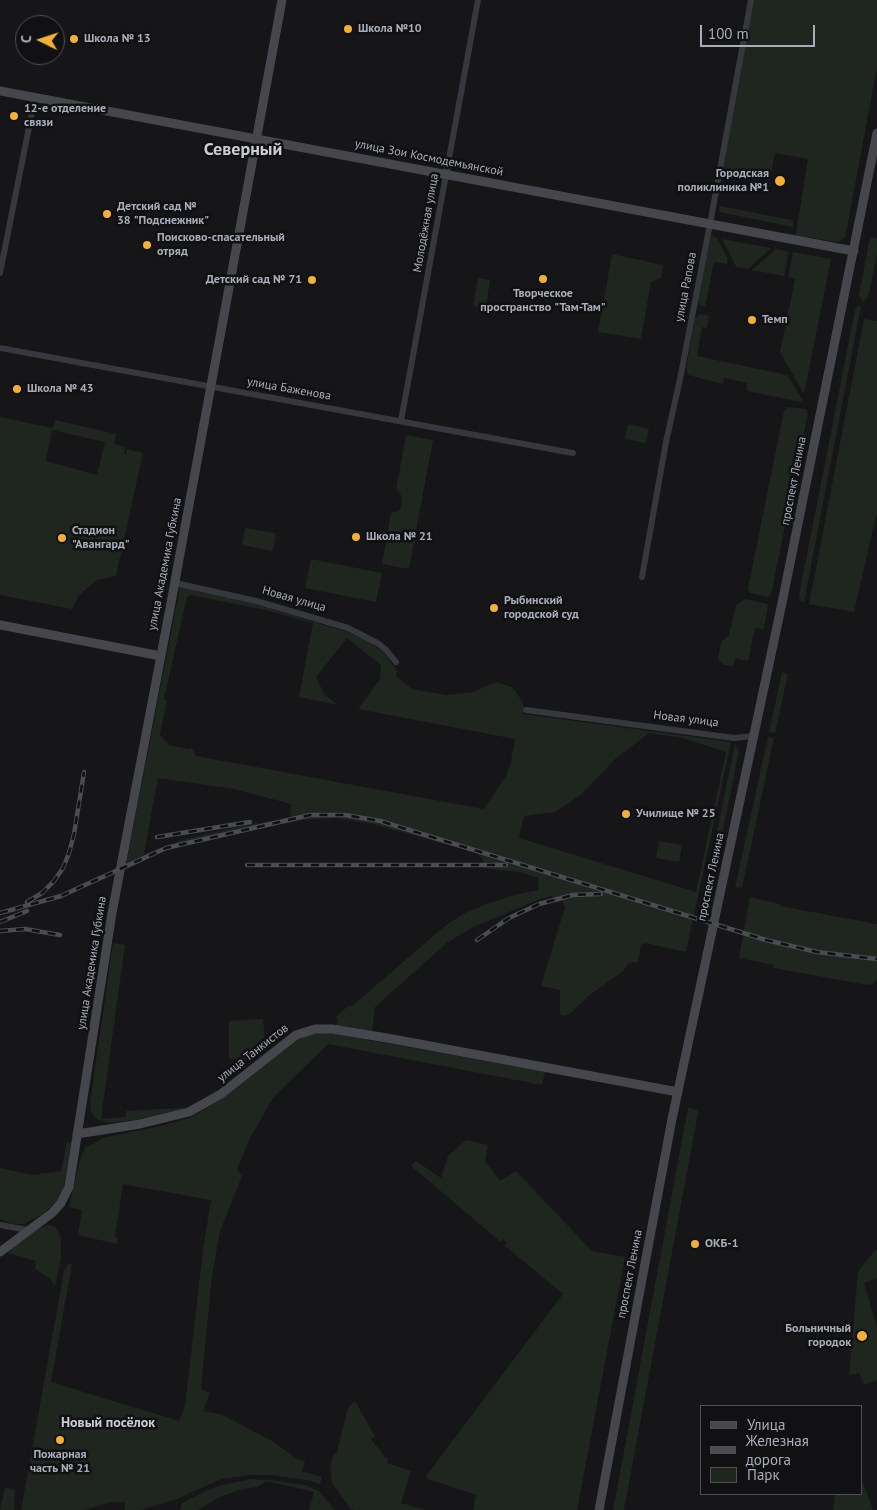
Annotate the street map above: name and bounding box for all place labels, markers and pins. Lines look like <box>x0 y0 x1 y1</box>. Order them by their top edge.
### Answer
place label: Школа №10 <box>358 22 422 36</box>
marker: Школа №10 <box>342 23 354 35</box>
place label: Школа № 13 <box>84 32 151 46</box>
marker: Школа № 13 <box>68 33 80 45</box>
place label: 12-е отделение связи <box>24 102 106 130</box>
marker: 12-е отделение связи <box>8 110 20 122</box>
place label: Городская поликлиника №1 <box>678 167 769 195</box>
marker: Городская поликлиника №1 <box>773 174 787 188</box>
place label: Детский сад № 38 "Подснежник" <box>117 200 209 228</box>
marker: Детский сад № 38 "Подснежник" <box>101 208 113 220</box>
place label: Поисково-спасательный отряд <box>157 231 285 259</box>
marker: Поисково-спасательный отряд <box>141 239 153 251</box>
place label: Детский сад № 71 <box>206 273 302 287</box>
marker: Творческое пространство "Там-Там" <box>537 273 549 285</box>
marker: Детский сад № 71 <box>306 274 318 286</box>
place label: Творческое пространство "Там-Там" <box>480 287 606 315</box>
place label: Темп <box>762 313 788 327</box>
marker: Темп <box>746 314 758 326</box>
place label: Школа № 43 <box>27 382 94 396</box>
marker: Школа № 43 <box>11 383 23 395</box>
place label: Стадион "Авангард" <box>72 524 130 552</box>
place label: Школа № 21 <box>366 530 433 544</box>
marker: Школа № 21 <box>350 531 362 543</box>
marker: Стадион "Авангард" <box>56 532 68 544</box>
place label: Рыбинский городской суд <box>504 594 579 622</box>
marker: Рыбинский городской суд <box>488 602 500 614</box>
place label: Училище № 25 <box>636 807 715 821</box>
marker: Училище № 25 <box>620 808 632 820</box>
place label: ОКБ-1 <box>705 1237 738 1251</box>
marker: ОКБ-1 <box>689 1238 701 1250</box>
place label: Больничный городок <box>785 1322 851 1350</box>
marker: Больничный городок <box>855 1329 869 1343</box>
marker: Пожарная часть № 21 <box>54 1434 66 1446</box>
place label: Пожарная часть № 21 <box>30 1448 90 1476</box>

